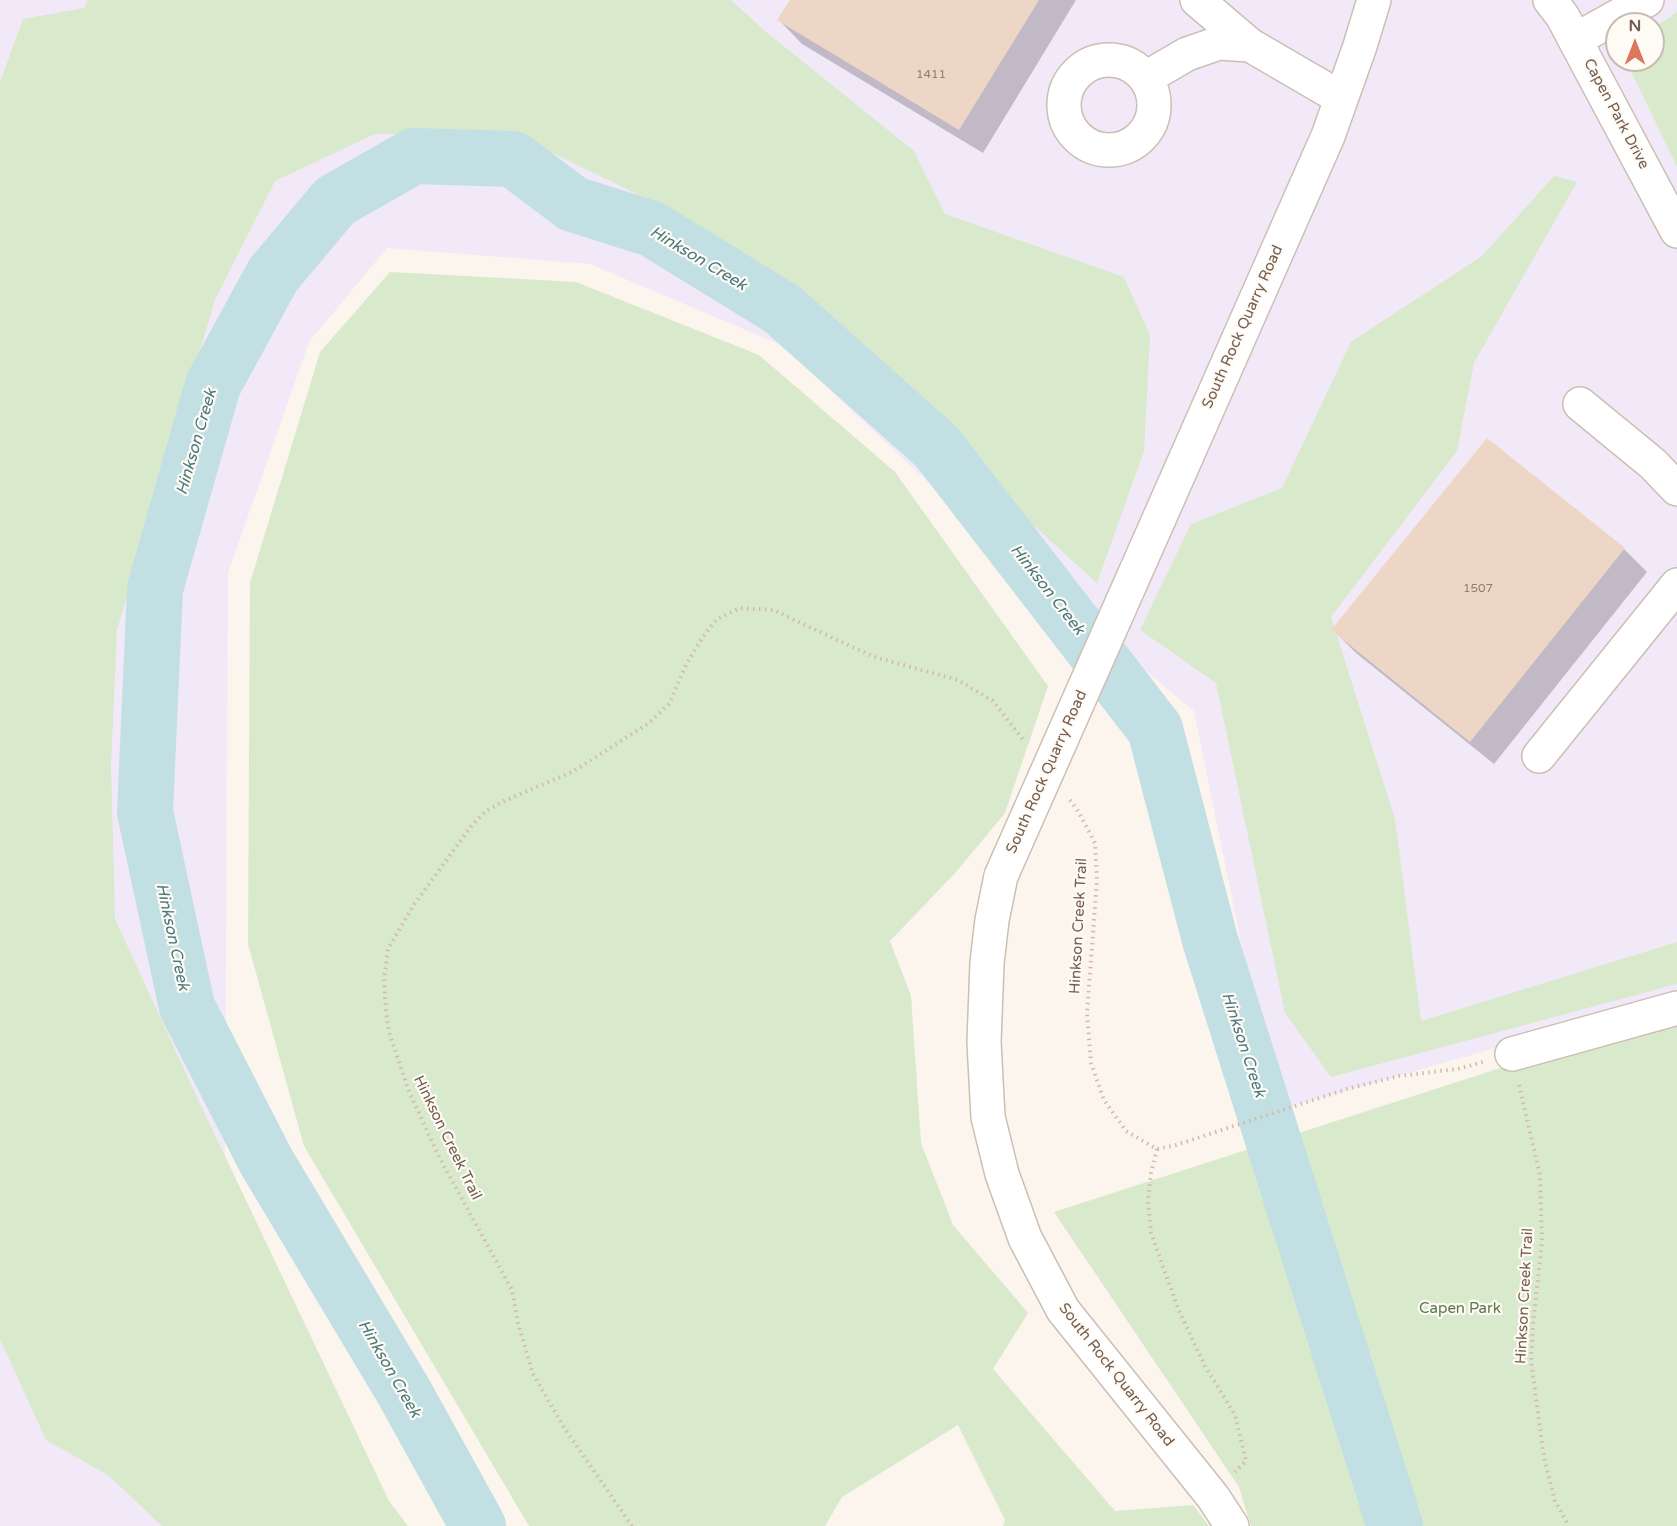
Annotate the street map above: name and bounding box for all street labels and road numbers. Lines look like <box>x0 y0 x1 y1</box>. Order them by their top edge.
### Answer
street label: Capen Park Drive <box>1579 56 1653 172</box>
street label: South Rock Quarry Road <box>1199 243 1287 411</box>
street label: South Rock Quarry Road <box>1003 688 1091 856</box>
street label: Hinkson Creek Trail <box>1066 857 1092 995</box>
street label: Hinkson Creek Trail <box>409 1073 485 1203</box>
street label: Hinkson Creek Trail <box>1512 1227 1538 1365</box>
street label: South Rock Quarry Road <box>1054 1300 1178 1450</box>

